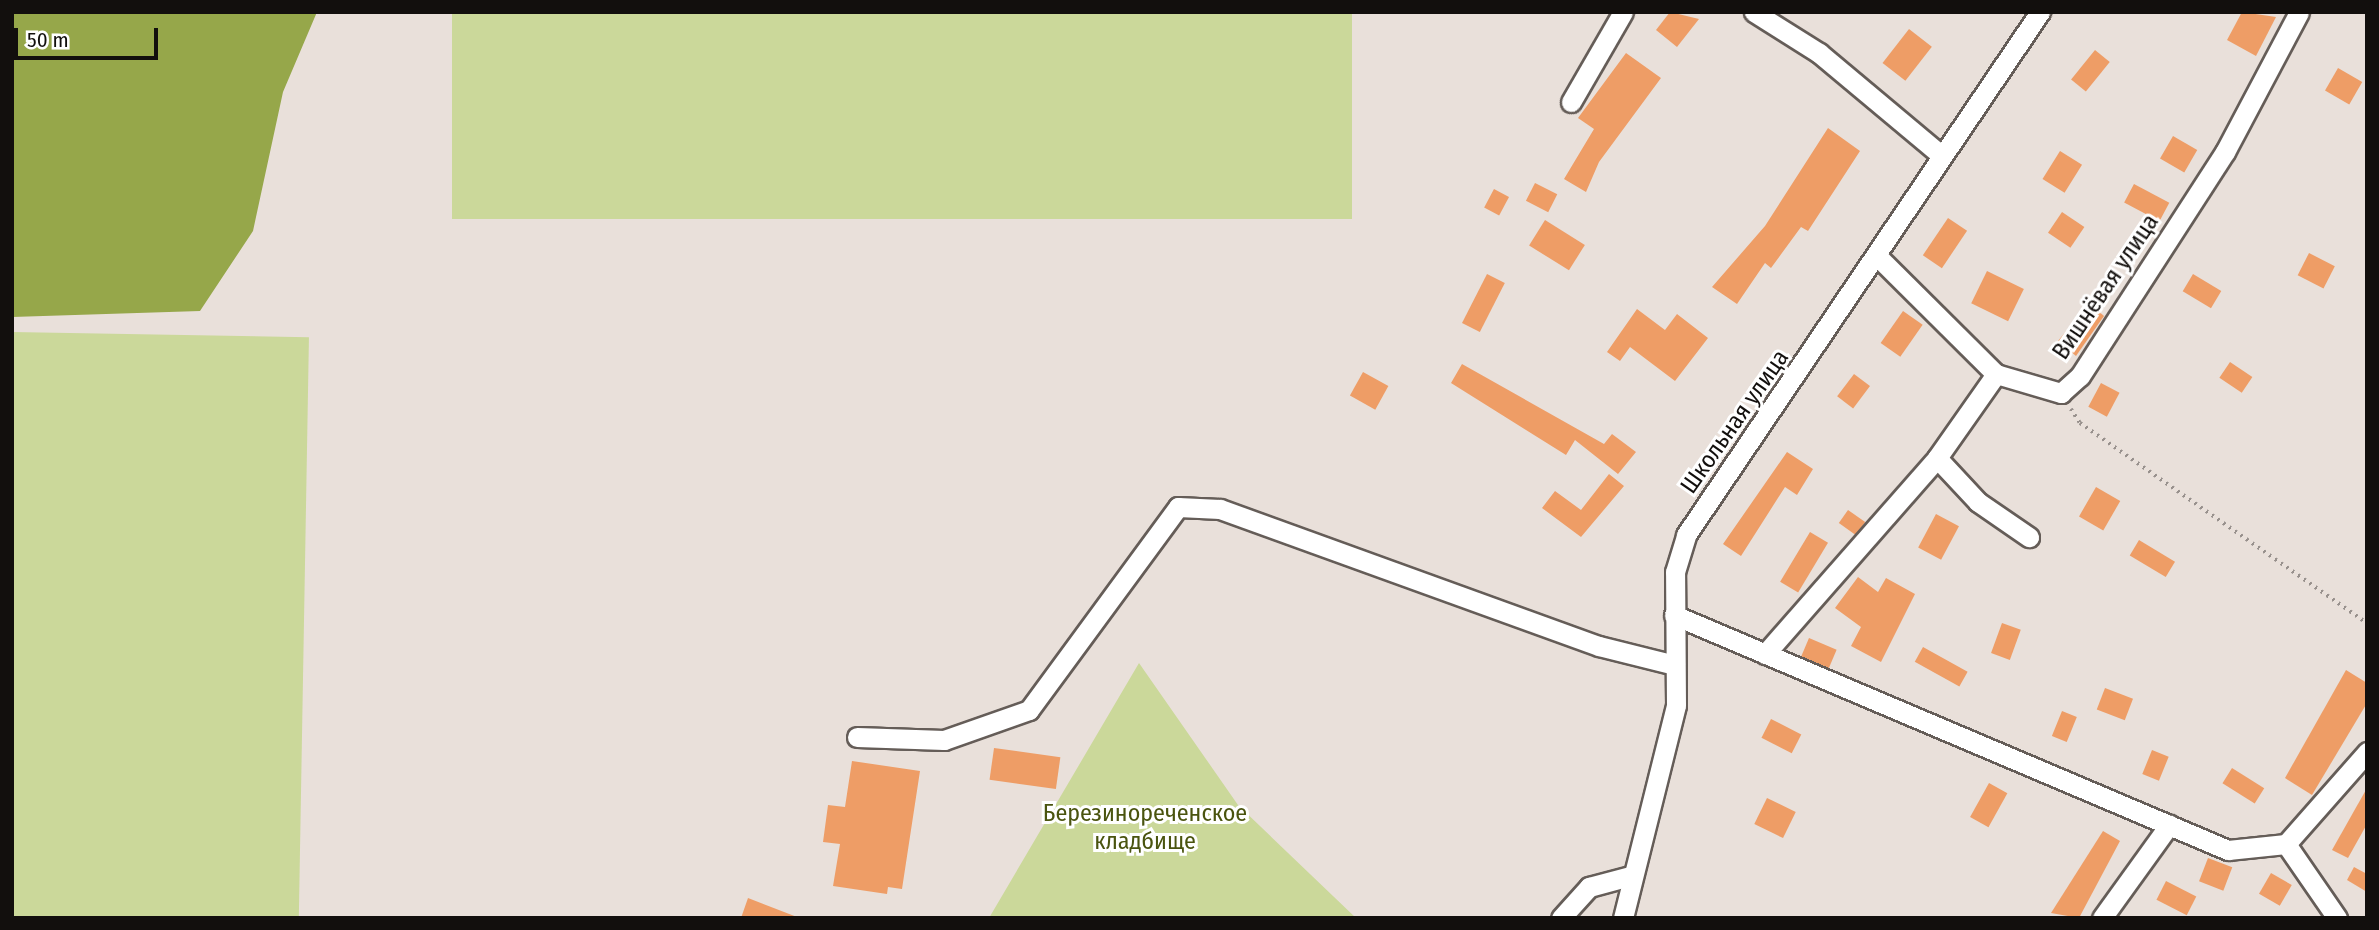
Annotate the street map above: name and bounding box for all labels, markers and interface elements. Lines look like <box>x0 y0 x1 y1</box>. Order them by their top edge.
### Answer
scale bar <box>18 14 161 58</box>
text: 50 m <box>27 27 69 53</box>
street label: Вишнёвая улица <box>2047 209 2165 365</box>
street label: Школьная улица <box>1675 345 1795 499</box>
park label: Березинореченское кладбище <box>1043 800 1247 856</box>

